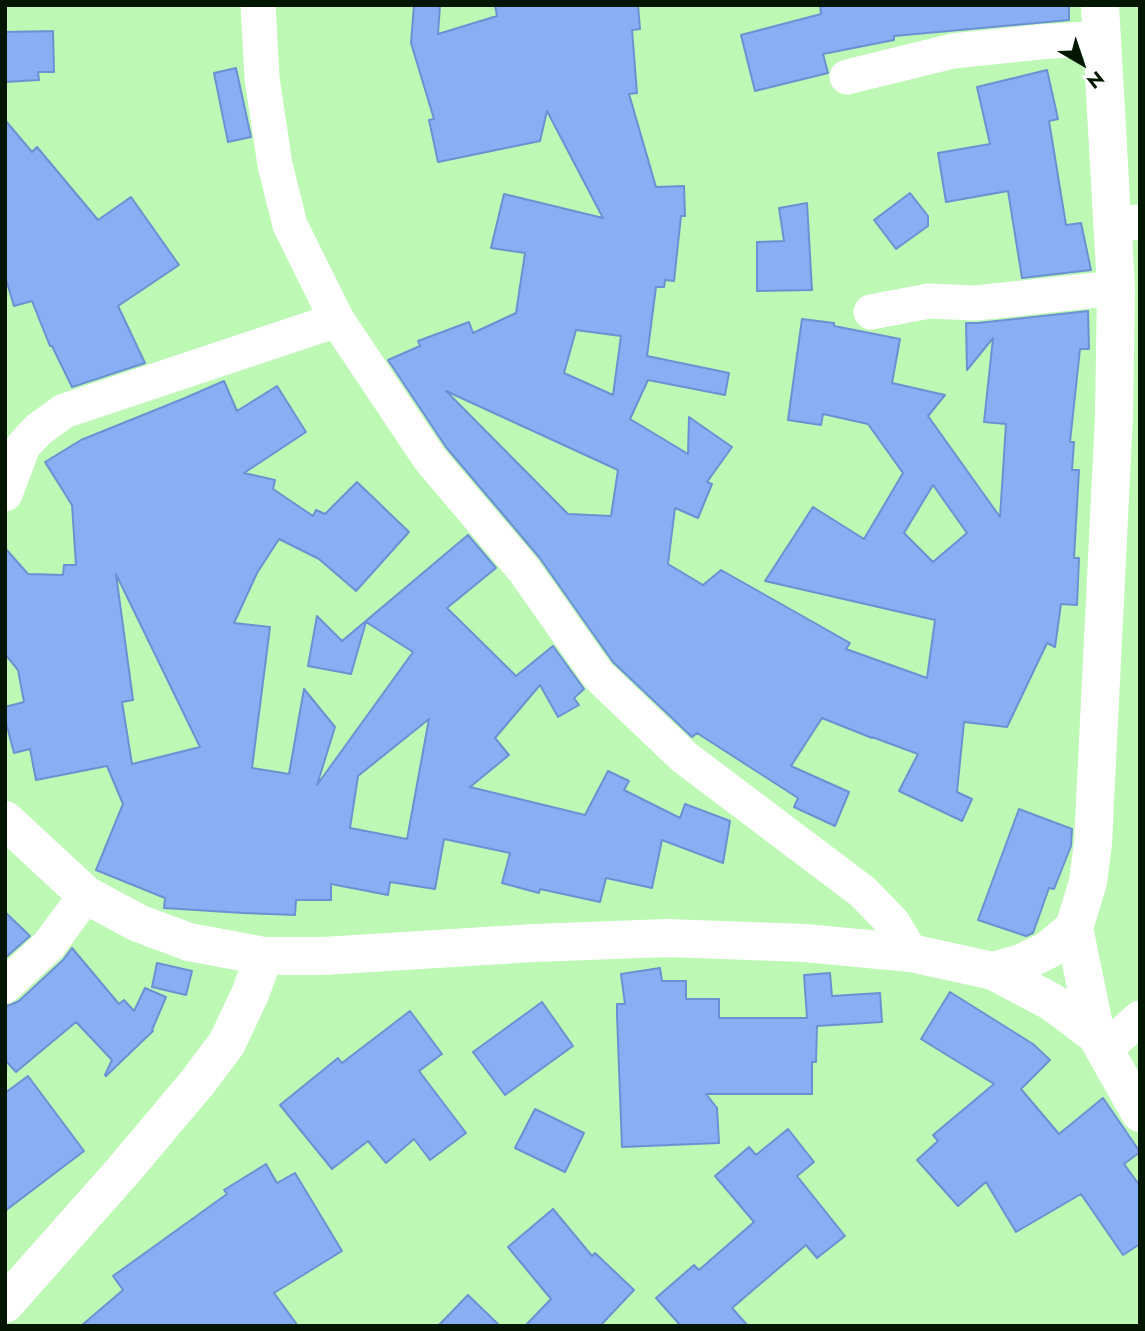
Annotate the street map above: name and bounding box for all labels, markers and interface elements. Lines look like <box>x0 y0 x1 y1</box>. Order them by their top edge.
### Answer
north arrow <box>1047 28 1117 98</box>
text: N <box>1081 64 1110 95</box>

